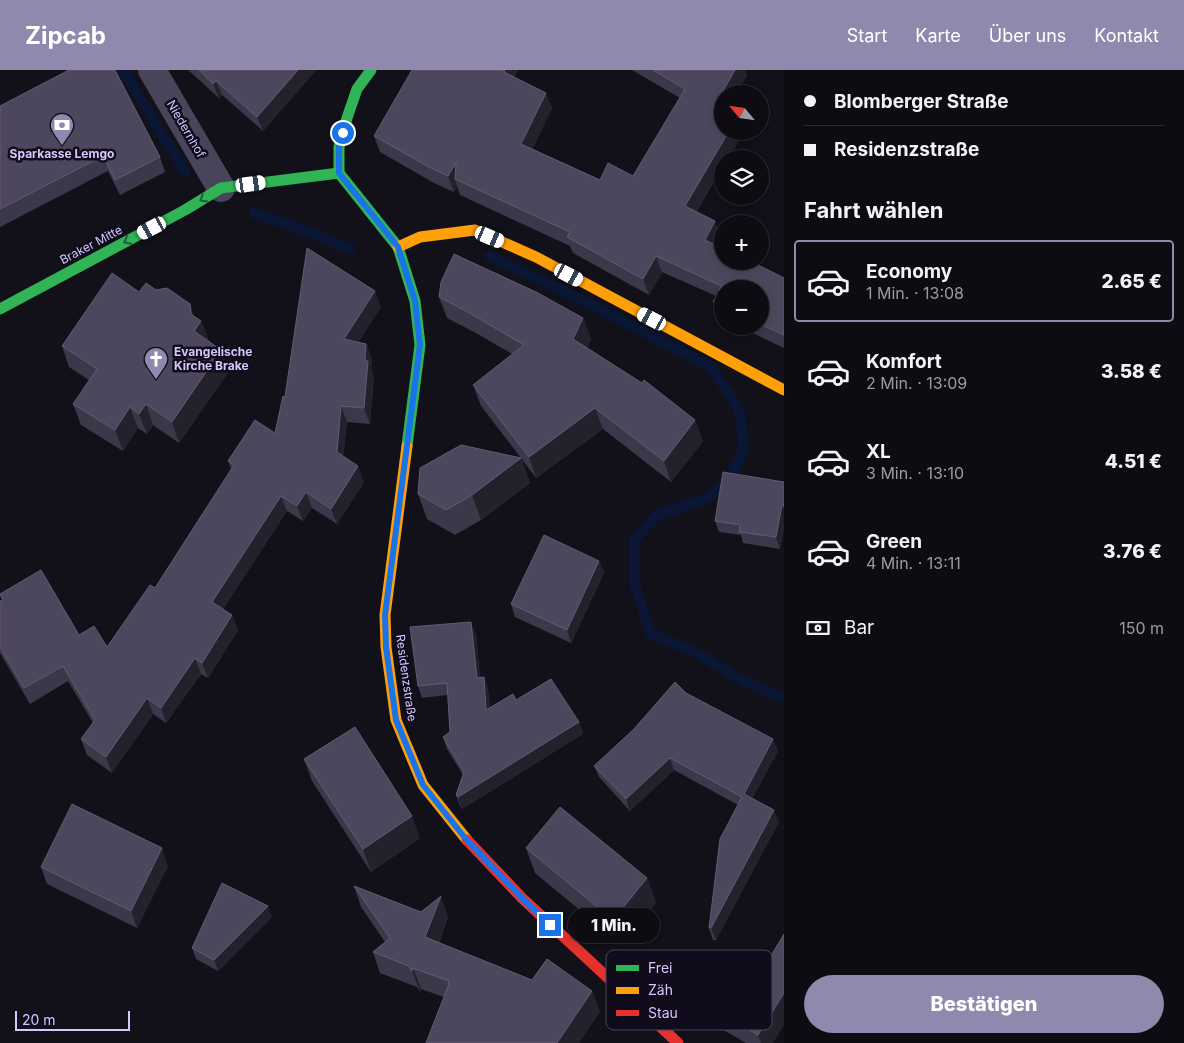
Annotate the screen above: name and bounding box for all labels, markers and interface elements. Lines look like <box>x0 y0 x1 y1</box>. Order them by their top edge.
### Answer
text: Zipcab <box>25 21 106 50</box>
text: Start <box>847 25 887 46</box>
text: Karte <box>915 25 961 46</box>
text: Über uns <box>989 25 1066 46</box>
text: Kontakt <box>1094 25 1159 46</box>
north arrow <box>714 85 769 140</box>
map controls <box>714 85 769 335</box>
text: Blomberger Straße <box>834 90 1009 113</box>
street label: Niedernhof <box>164 97 209 161</box>
bank icon: Sparkasse Lemgo <box>49 112 75 146</box>
route start <box>332 122 354 144</box>
text: Residenzstraße <box>834 138 979 161</box>
place label: Sparkasse Lemgo <box>10 146 114 161</box>
button: layers <box>714 150 769 205</box>
car <box>235 174 266 194</box>
one-way arrow <box>200 193 209 203</box>
text: Fahrt wählen <box>804 197 944 223</box>
car <box>135 214 168 242</box>
button: + <box>714 215 769 270</box>
street label: Braker Mitte <box>57 222 125 267</box>
car <box>473 224 506 250</box>
one-way arrow <box>123 235 132 245</box>
icon: car <box>806 259 851 304</box>
text: Economy <box>866 260 952 283</box>
car <box>552 261 585 289</box>
text: 2.65 € <box>1102 270 1162 293</box>
button: − <box>714 280 769 335</box>
text: 1 Min. · 13:08 <box>866 283 964 303</box>
car <box>635 305 668 333</box>
place label: Evangelische Kirche Brake <box>174 344 252 373</box>
church icon: Evangelische Kirche Brake <box>143 346 169 380</box>
icon: car <box>806 349 851 394</box>
text: Komfort <box>866 350 942 373</box>
text: 3.58 € <box>1101 360 1162 383</box>
text: 2 Min. · 13:09 <box>866 373 967 393</box>
icon: car <box>806 439 851 484</box>
text: XL <box>866 440 891 463</box>
text: 4.51 € <box>1105 450 1162 473</box>
text: 3 Min. · 13:10 <box>866 463 964 483</box>
icon: car <box>806 529 851 574</box>
text: Green <box>866 530 922 553</box>
text: 3.76 € <box>1103 540 1162 563</box>
text: 4 Min. · 13:11 <box>866 553 961 573</box>
icon: cash <box>804 614 832 642</box>
text: Bar <box>844 616 874 639</box>
text: 150 m <box>1119 618 1164 638</box>
street label: Residenzstraße <box>393 633 420 722</box>
callout: 1 Min. <box>568 908 660 942</box>
route end <box>539 914 561 936</box>
text: 1 Min. <box>591 915 637 935</box>
legend <box>606 950 772 1030</box>
text: Frei <box>648 959 672 976</box>
button: Bestätigen <box>804 975 1164 1033</box>
text: Zäh <box>648 981 673 998</box>
text: Stau <box>648 1004 678 1021</box>
scale bar <box>15 1008 130 1031</box>
text: 20 m <box>22 1011 56 1028</box>

